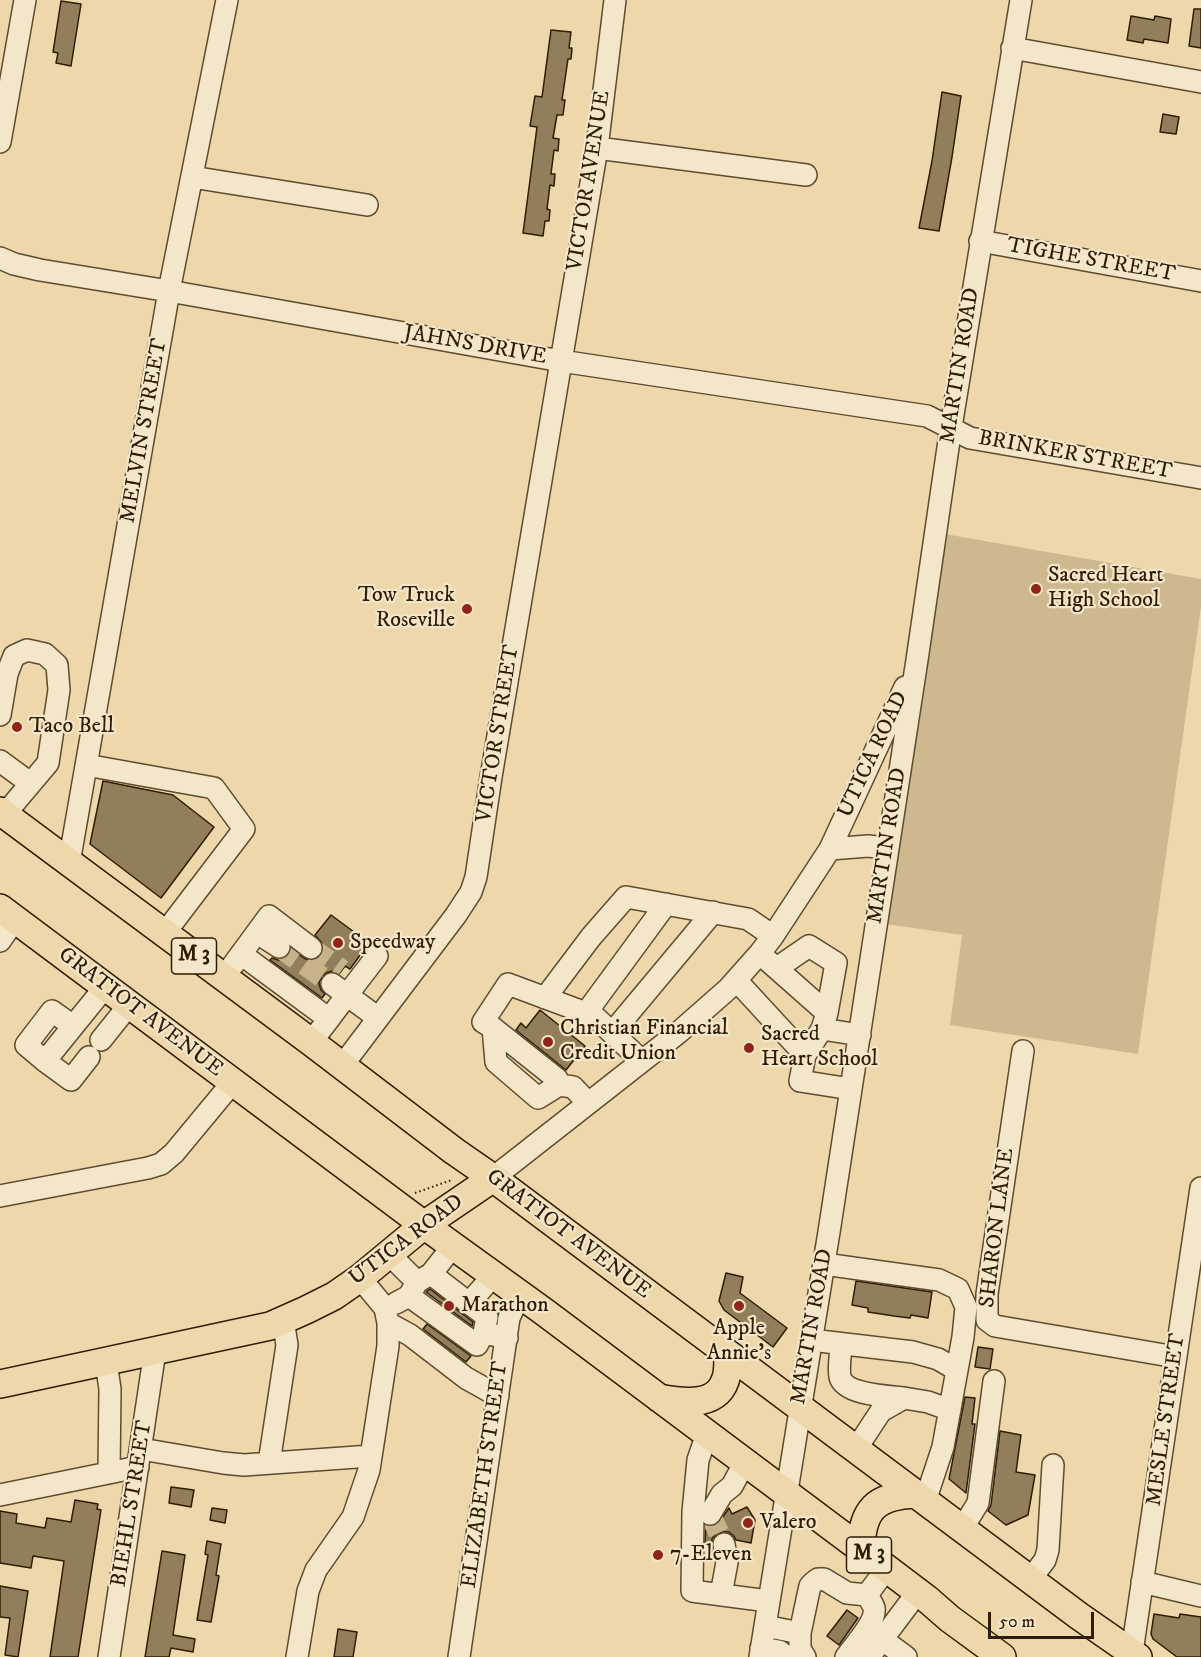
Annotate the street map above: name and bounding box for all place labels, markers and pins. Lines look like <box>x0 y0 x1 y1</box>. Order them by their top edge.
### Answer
place label: Sacred Heart High School <box>1048 563 1163 614</box>
marker: Sacred Heart High School <box>1029 582 1043 596</box>
place label: Tow Truck Roseville <box>358 583 455 634</box>
marker: Tow Truck Roseville <box>460 602 474 616</box>
place label: Taco Bell <box>29 714 114 740</box>
marker: Taco Bell <box>10 720 24 734</box>
place label: Speedway <box>350 930 435 956</box>
marker: Speedway <box>331 936 345 950</box>
place label: Christian Financial Credit Union <box>560 1016 728 1068</box>
place label: Sacred Heart School <box>761 1022 878 1074</box>
marker: Christian Financial Credit Union <box>541 1035 555 1049</box>
marker: Sacred Heart School <box>742 1041 756 1055</box>
place label: Marathon <box>461 1293 549 1319</box>
marker: Marathon <box>442 1299 456 1313</box>
marker: Apple Annie's <box>732 1299 746 1313</box>
place label: Apple Annie's <box>707 1316 771 1368</box>
place label: Valero <box>760 1510 816 1536</box>
marker: Valero <box>741 1516 755 1530</box>
place label: 7-Eleven <box>670 1542 752 1568</box>
marker: 7-Eleven <box>651 1548 665 1562</box>

